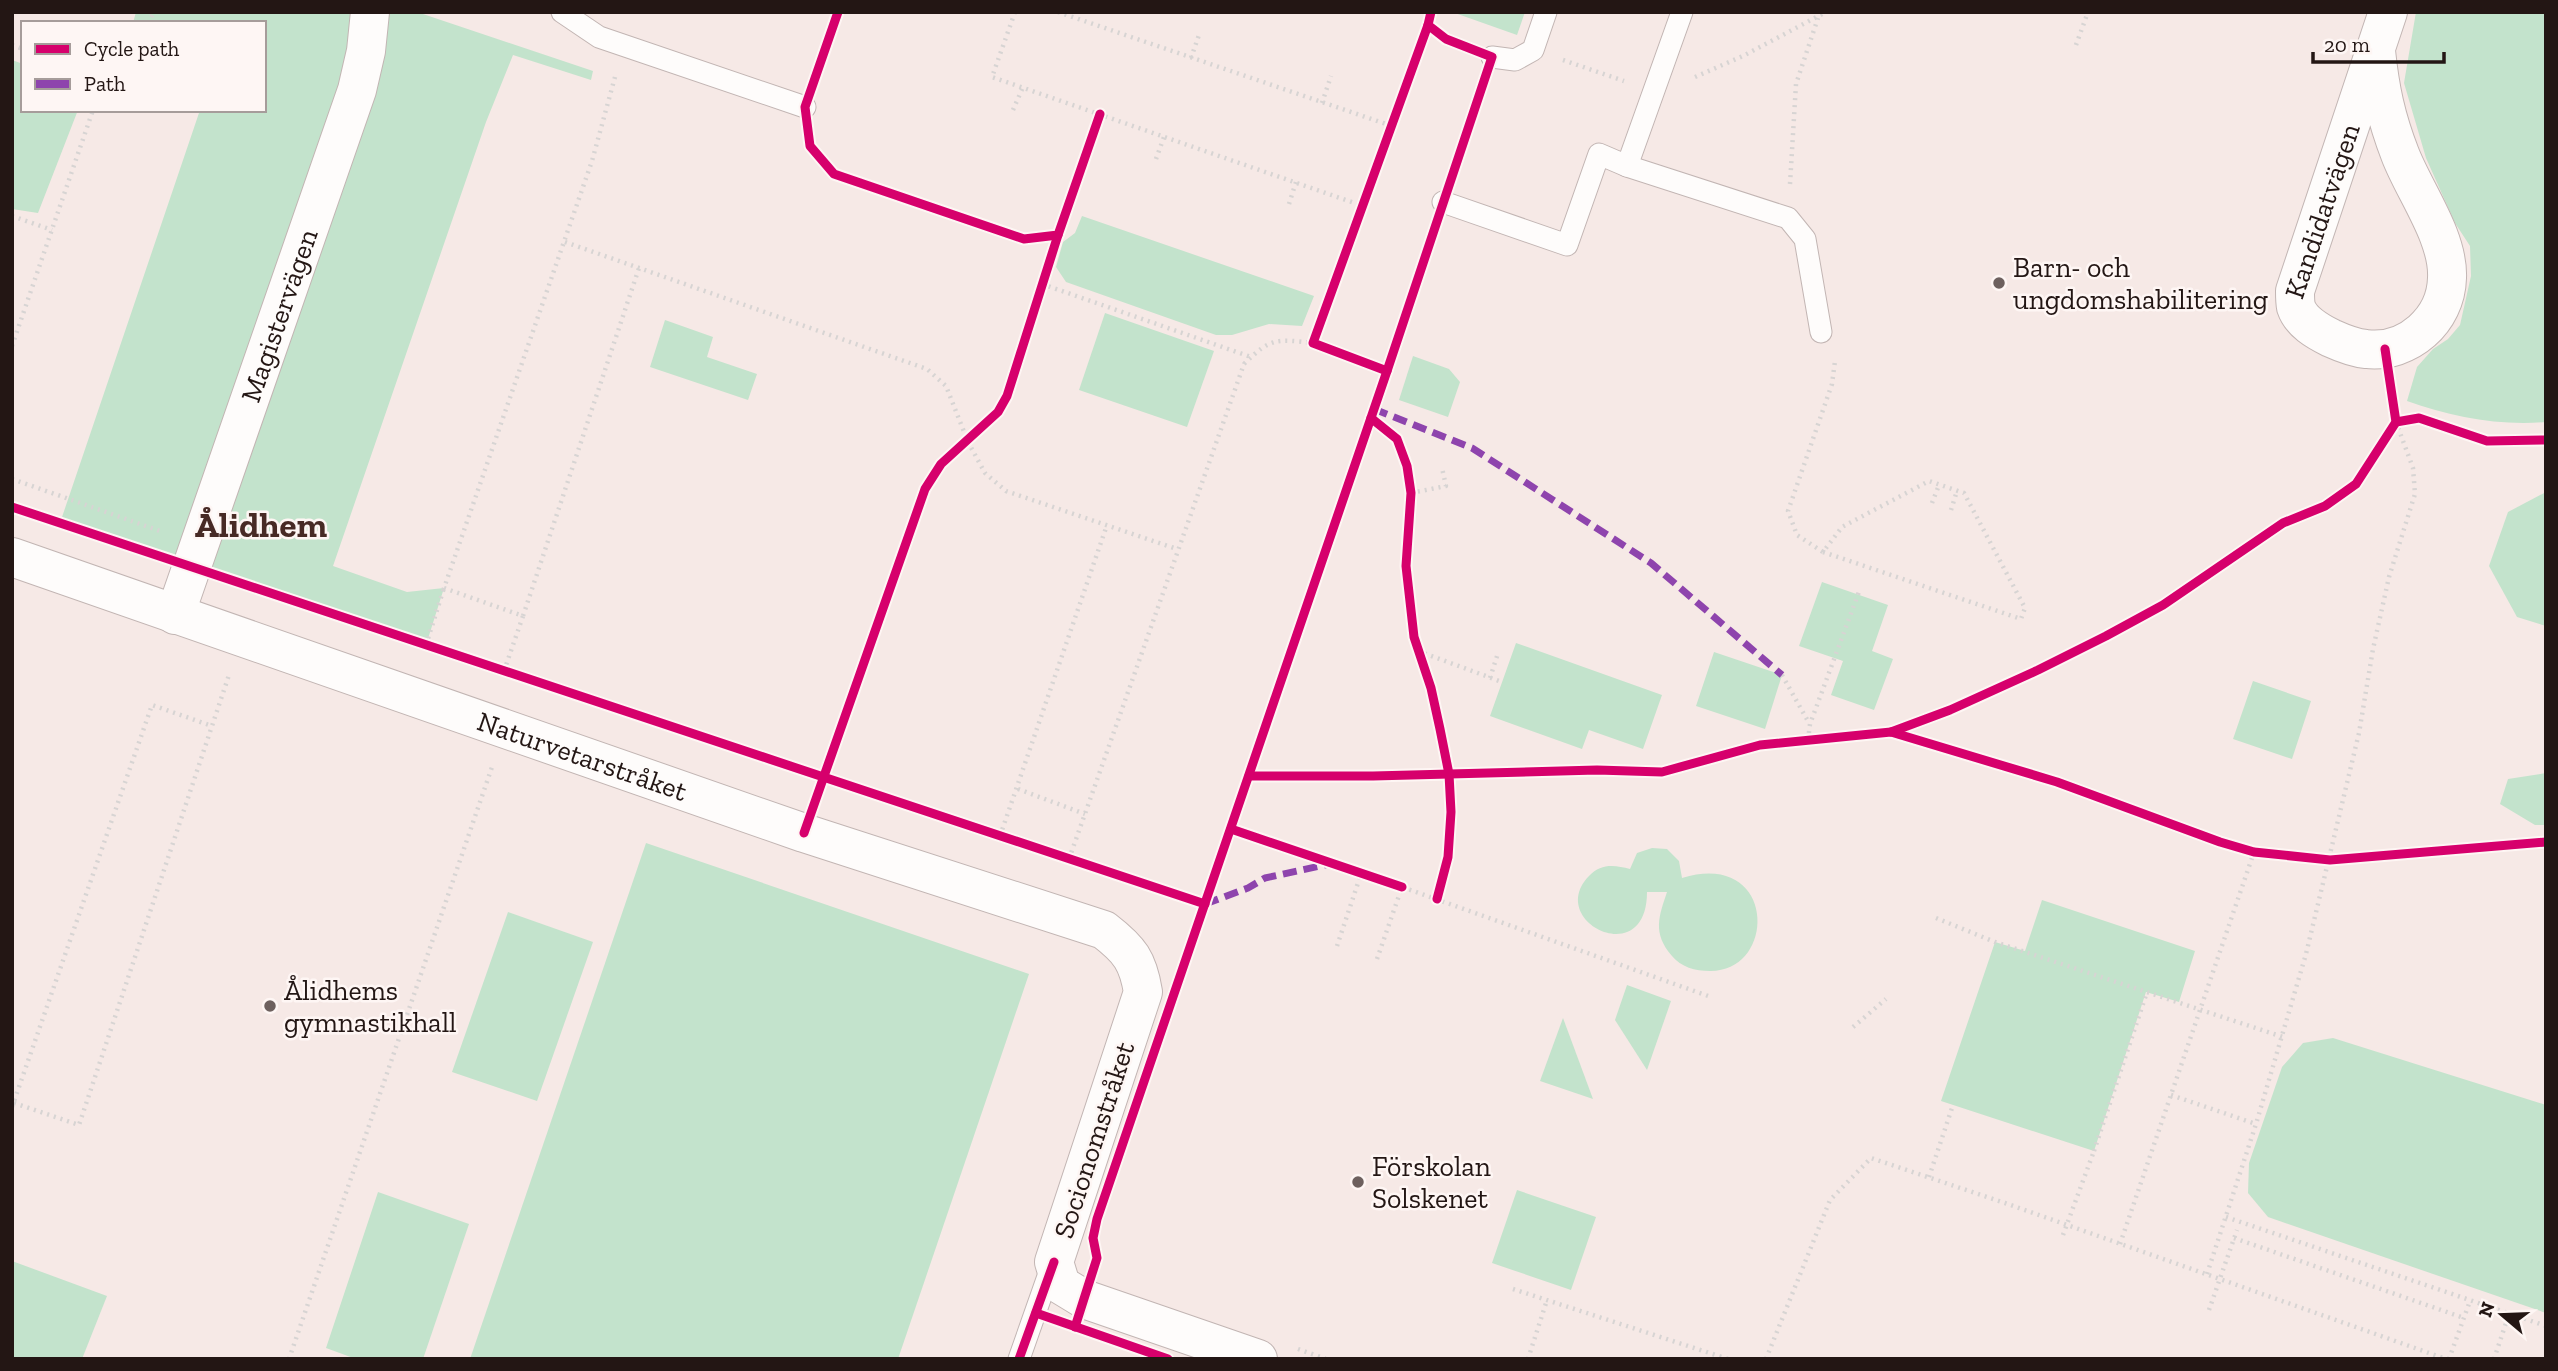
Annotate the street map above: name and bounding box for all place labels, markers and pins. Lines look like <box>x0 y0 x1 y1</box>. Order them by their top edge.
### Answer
place label: Barn- och ungdomshabilitering <box>2013 251 2268 316</box>
marker: Barn- och ungdomshabilitering <box>1991 275 2007 291</box>
place label: Ålidhems gymnastikhall <box>284 974 457 1039</box>
marker: Ålidhems gymnastikhall <box>262 998 278 1014</box>
place label: Förskolan Solskenet <box>1372 1150 1491 1215</box>
marker: Förskolan Solskenet <box>1350 1174 1366 1190</box>

